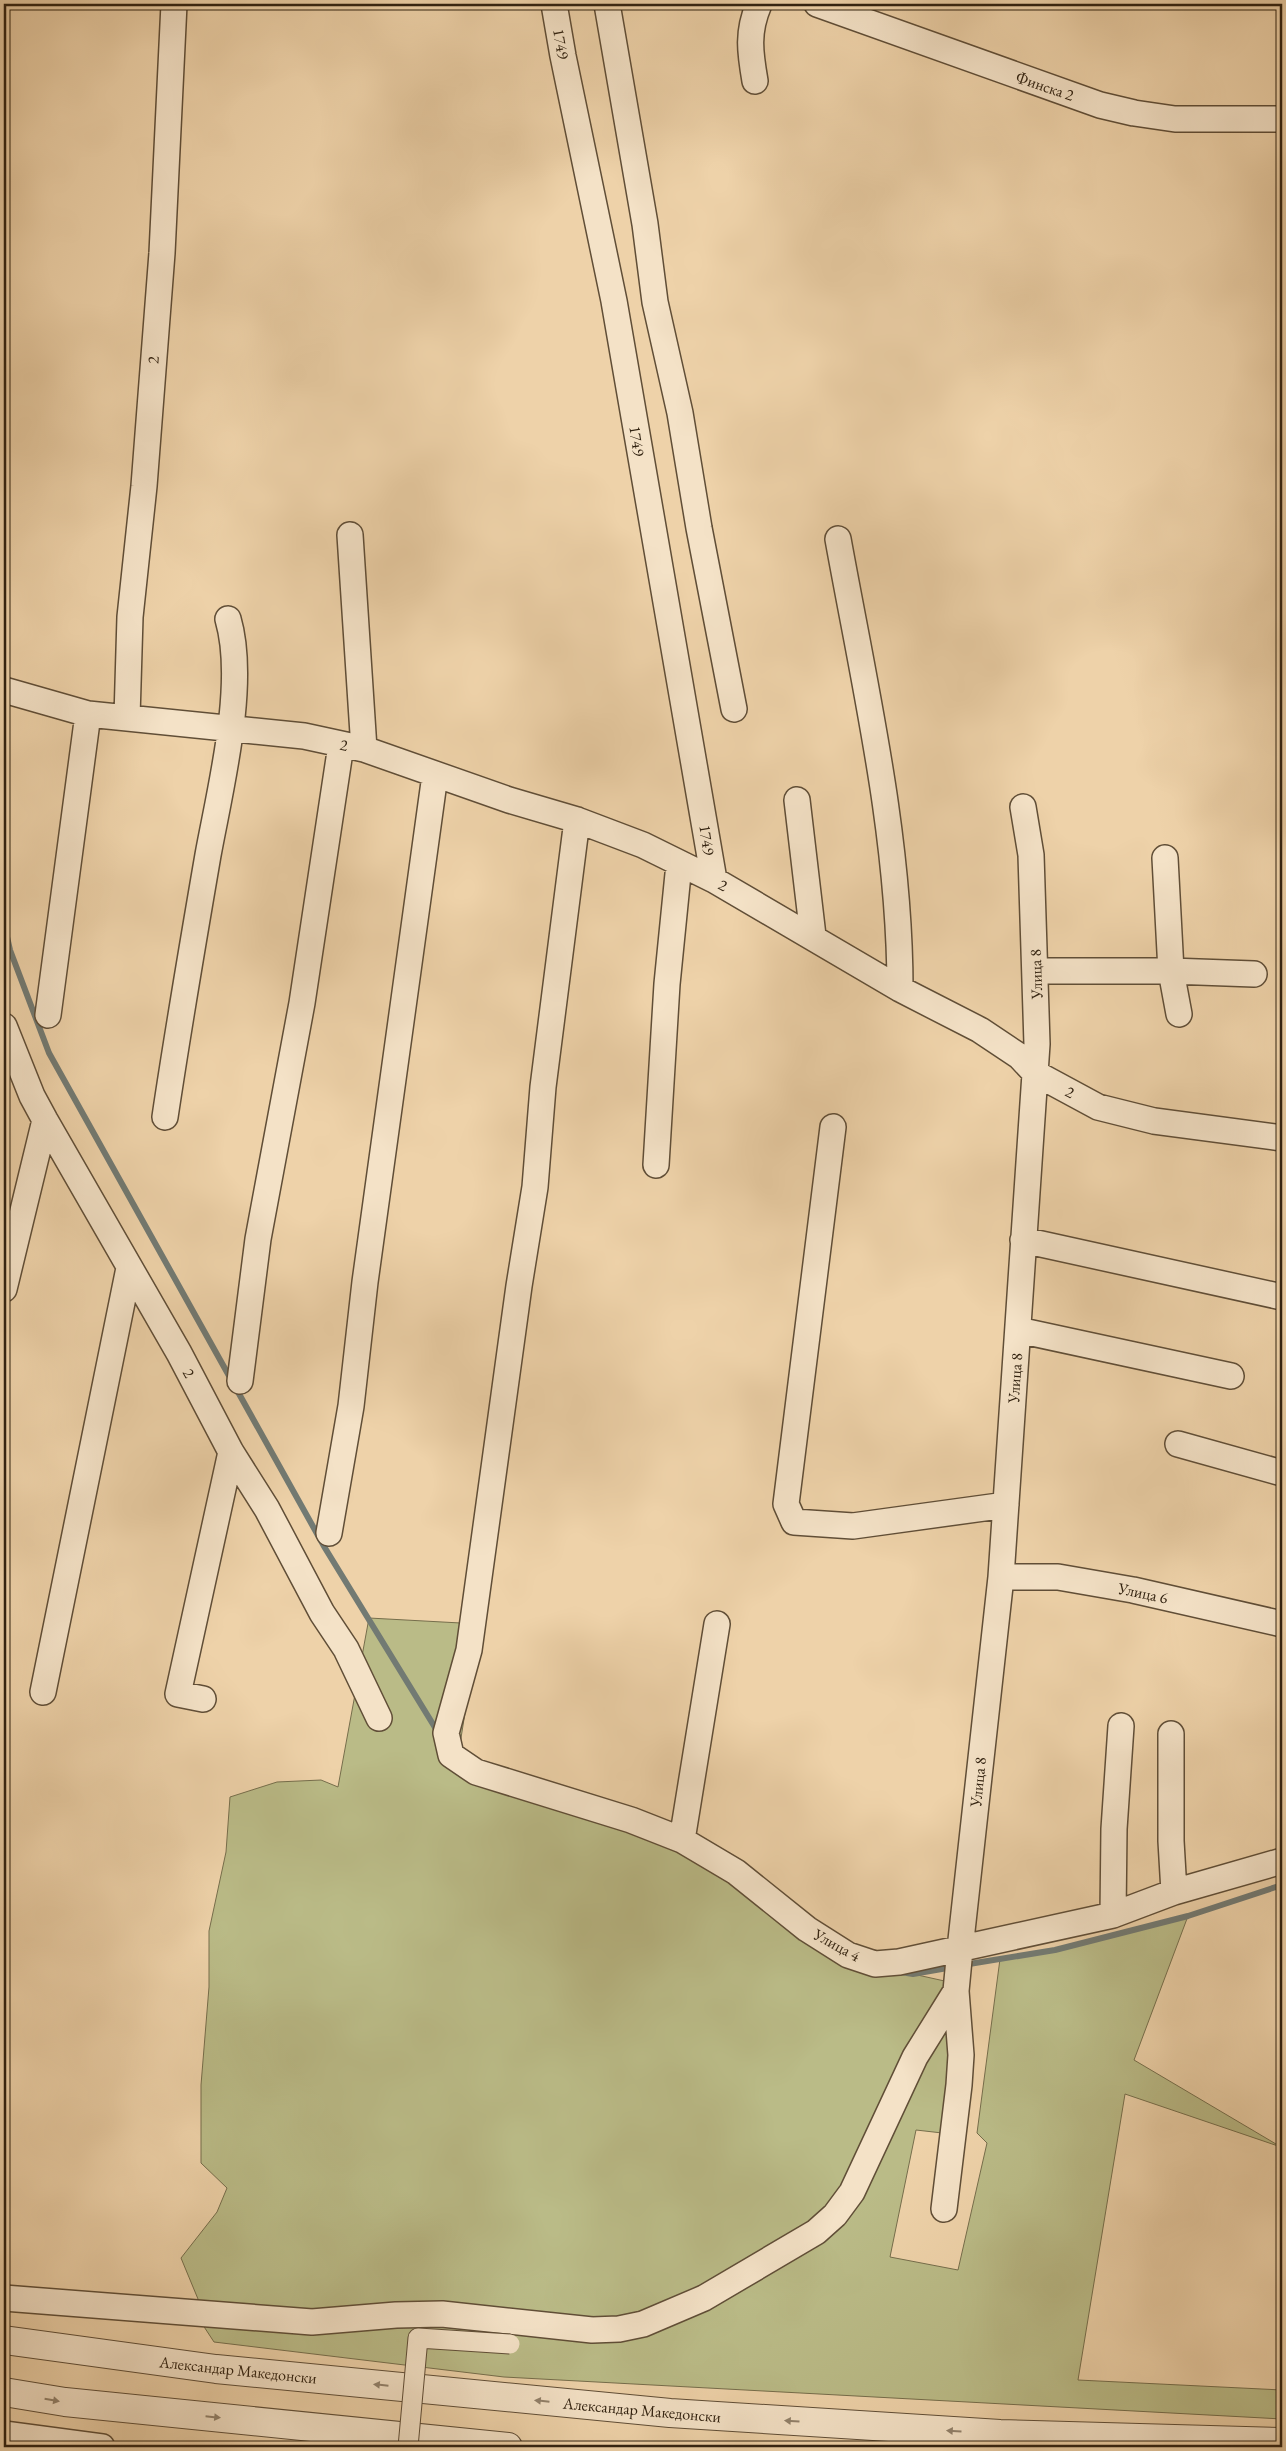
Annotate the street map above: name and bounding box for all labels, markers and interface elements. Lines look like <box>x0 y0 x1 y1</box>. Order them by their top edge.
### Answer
street label: 1749 <box>548 27 574 61</box>
street label: Финска 2 <box>1013 66 1077 106</box>
street label: 2 <box>142 355 164 365</box>
street label: 1749 <box>624 424 650 458</box>
street label: 2 <box>338 734 350 756</box>
street label: 1749 <box>694 823 720 857</box>
street label: 2 <box>715 874 732 896</box>
street label: Улица 8 <box>1025 948 1047 1000</box>
street label: 2 <box>1062 1081 1079 1103</box>
street label: Улица 8 <box>1003 1352 1027 1405</box>
street label: 2 <box>178 1365 200 1382</box>
street label: Улица 6 <box>1115 1577 1170 1609</box>
street label: Улица 8 <box>965 1756 991 1809</box>
street label: Улица 4 <box>809 1923 864 1967</box>
street label: Александар Македонски <box>157 2351 318 2389</box>
one-way arrow <box>372 2381 388 2389</box>
street label: Александар Македонски <box>561 2393 722 2427</box>
one-way arrow <box>44 2396 60 2404</box>
one-way arrow <box>534 2397 550 2405</box>
one-way arrow <box>206 2413 222 2421</box>
one-way arrow <box>783 2416 799 2424</box>
one-way arrow <box>945 2426 961 2434</box>

